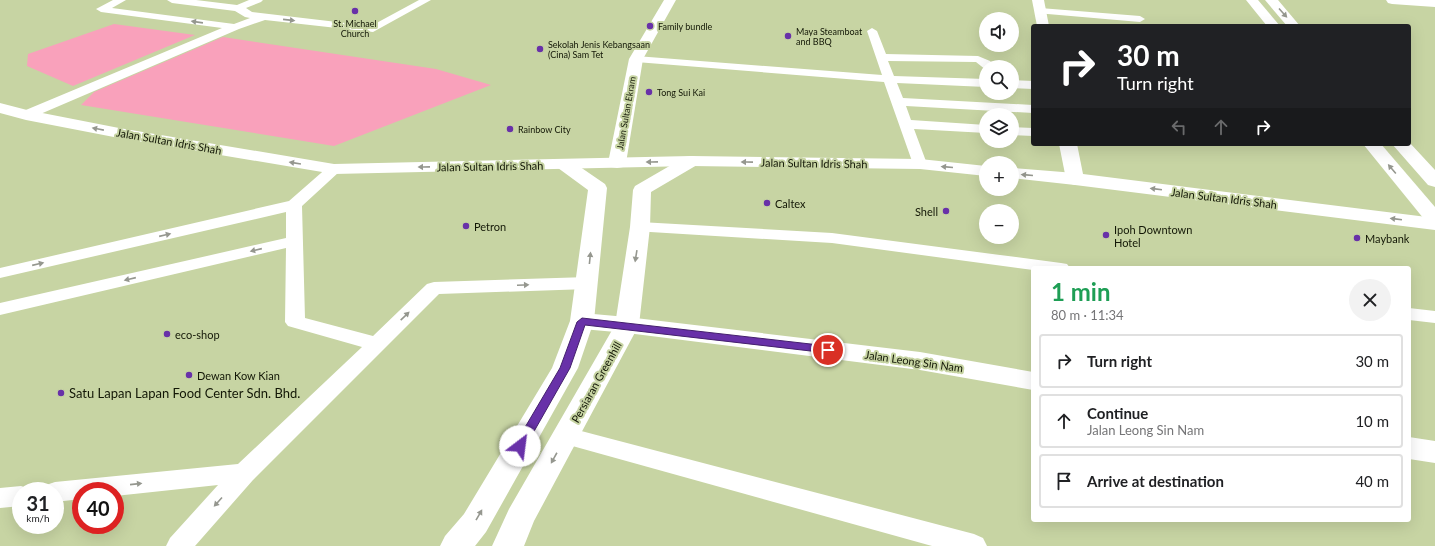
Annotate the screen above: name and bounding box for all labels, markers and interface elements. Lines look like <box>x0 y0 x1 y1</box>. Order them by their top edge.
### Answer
marker: St. Michael Church <box>350 6 360 16</box>
one-way arrow <box>1278 8 1287 18</box>
map controls <box>979 12 1019 244</box>
button: sound <box>979 12 1019 52</box>
one-way arrow <box>283 17 295 23</box>
place label: St. Michael Church <box>333 18 377 39</box>
one-way arrow <box>191 19 203 25</box>
marker: Family bundle <box>645 21 655 31</box>
place label: Family bundle <box>658 21 713 32</box>
place label: Maya Steamboat and BBQ <box>796 26 863 47</box>
marker: Maya Steamboat and BBQ <box>783 31 793 41</box>
text: 30 m <box>1117 38 1180 72</box>
place label: Sekolah Jenis Kebangsaan (Cina) Sam Tet <box>548 39 650 60</box>
icon: right <box>1051 40 1103 92</box>
marker: Sekolah Jenis Kebangsaan (Cina) Sam Tet <box>535 44 545 54</box>
button: search <box>979 60 1019 100</box>
text: Turn right <box>1117 72 1194 94</box>
street label: Jalan Sultan Ekram <box>614 76 638 150</box>
marker: Tong Sui Kai <box>644 87 654 97</box>
place label: Tong Sui Kai <box>657 87 705 98</box>
button: layers <box>979 108 1019 148</box>
icon: left <box>1168 116 1190 138</box>
icon: ahead <box>1210 116 1232 138</box>
icon: right <box>1252 116 1274 138</box>
marker: Rainbow City <box>505 124 515 134</box>
place label: Rainbow City <box>518 124 571 135</box>
street label: Jalan Sultan Idris Shah <box>115 125 223 157</box>
one-way arrow <box>92 126 104 132</box>
street label: Jalan Sultan Idris Shah <box>761 156 867 170</box>
button: + <box>979 156 1019 196</box>
street label: Jalan Sultan Idris Shah <box>437 159 543 173</box>
one-way arrow <box>645 159 658 165</box>
one-way arrow <box>740 159 753 165</box>
one-way arrow <box>289 160 301 166</box>
one-way arrow <box>1388 163 1397 174</box>
one-way arrow <box>417 164 430 170</box>
one-way arrow <box>941 164 953 170</box>
one-way arrow <box>1021 171 1033 178</box>
street label: Jalan Sultan Idris Shah <box>1170 185 1278 211</box>
one-way arrow <box>1150 186 1162 192</box>
place label: Caltex <box>775 197 806 210</box>
marker: Caltex <box>762 198 772 208</box>
button: − <box>979 204 1019 244</box>
place label: Shell <box>915 205 938 218</box>
marker: Shell <box>941 206 951 216</box>
one-way arrow <box>1390 216 1402 222</box>
place label: Petron <box>474 220 506 233</box>
marker: Petron <box>461 221 471 231</box>
place label: Ipoh Downtown Hotel <box>1114 223 1192 249</box>
marker: Ipoh Downtown Hotel <box>1101 230 1111 240</box>
one-way arrow <box>158 231 171 237</box>
place label: Maybank <box>1365 232 1410 245</box>
marker: Maybank <box>1352 233 1362 243</box>
one-way arrow <box>250 247 262 253</box>
one-way arrow <box>633 250 639 262</box>
one-way arrow <box>587 252 594 264</box>
one-way arrow <box>32 261 44 267</box>
one-way arrow <box>123 276 135 282</box>
text: 1 min <box>1051 277 1111 306</box>
button: close <box>1349 279 1391 321</box>
one-way arrow <box>517 282 530 288</box>
text: 80 m · 11:34 <box>1051 307 1124 323</box>
one-way arrow <box>400 312 410 321</box>
place label: eco-shop <box>175 328 220 341</box>
marker: eco-shop <box>162 329 172 339</box>
pin <box>811 333 845 367</box>
street label: Persiaran Greenhill <box>568 339 624 425</box>
icon: arrive <box>817 339 839 361</box>
street label: Jalan Leong Sin Nam <box>864 348 964 374</box>
icon: right <box>1053 350 1075 372</box>
text: Turn right <box>1087 352 1152 370</box>
text: 30 m <box>1355 352 1389 370</box>
place label: Dewan Kow Kian <box>197 369 280 382</box>
marker: Dewan Kow Kian <box>184 370 194 380</box>
place label: Satu Lapan Lapan Food Center Sdn. Bhd. <box>69 385 300 401</box>
marker: Satu Lapan Lapan Food Center Sdn. Bhd. <box>56 388 66 398</box>
text: Continue <box>1087 404 1148 422</box>
icon: ahead <box>1053 410 1075 432</box>
text: 10 m <box>1355 412 1389 430</box>
text: Jalan Leong Sin Nam <box>1087 422 1204 438</box>
position arrow <box>499 425 541 467</box>
one-way arrow <box>550 452 557 464</box>
icon: arrive <box>1053 470 1075 492</box>
text: Arrive at destination <box>1087 472 1224 490</box>
text: 40 m <box>1355 472 1389 490</box>
one-way arrow <box>130 481 142 487</box>
speed limit sign: 40 <box>72 482 124 534</box>
text: 31 <box>26 491 50 515</box>
one-way arrow <box>214 496 223 507</box>
one-way arrow <box>476 509 483 521</box>
text: km/h <box>26 512 50 524</box>

